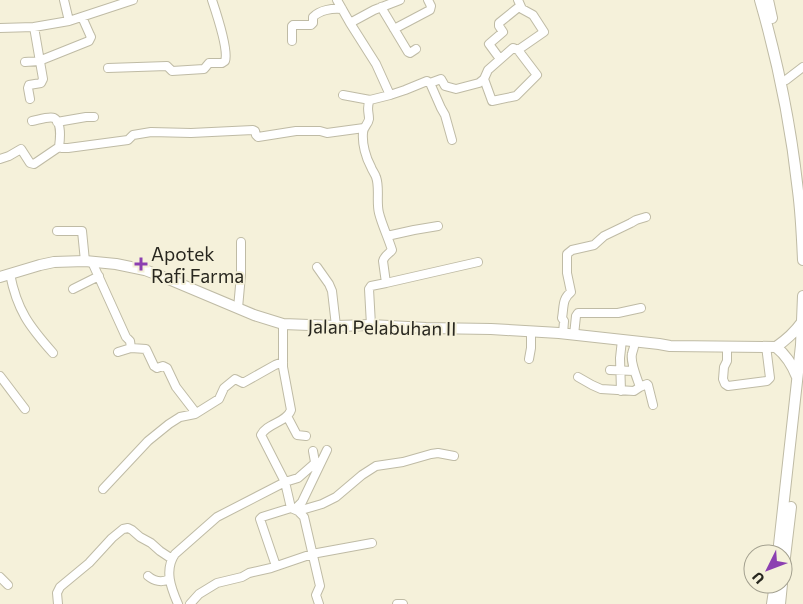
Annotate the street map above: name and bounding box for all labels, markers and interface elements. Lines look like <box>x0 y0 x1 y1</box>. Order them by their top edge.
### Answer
place label: Apotek Rafi Farma <box>151 242 244 287</box>
marker: Apotek Rafi Farma <box>135 258 147 270</box>
street label: Jalan Pelabuhan II <box>307 314 457 340</box>
north arrow <box>743 544 793 594</box>
text: U <box>748 569 768 588</box>

